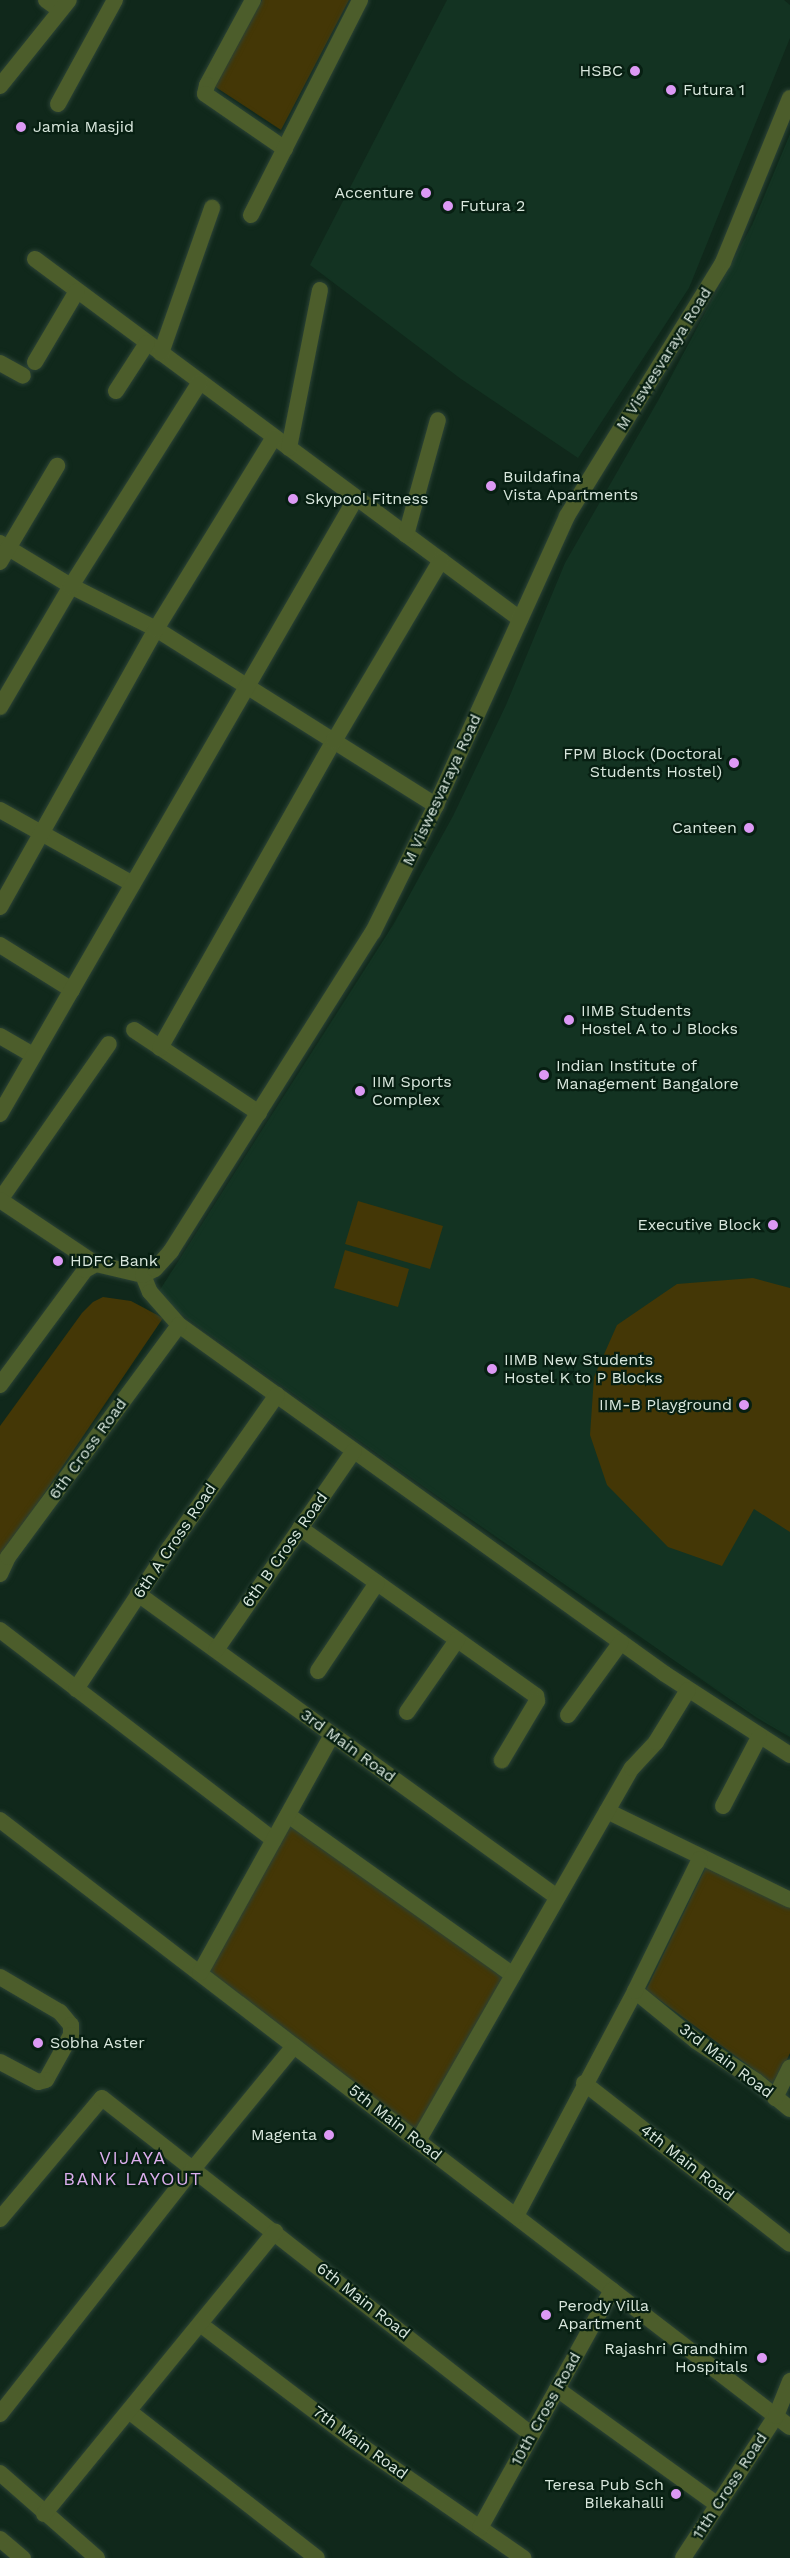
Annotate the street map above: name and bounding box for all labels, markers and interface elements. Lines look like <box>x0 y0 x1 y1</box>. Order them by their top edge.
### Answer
place label: HSBC <box>580 61 623 81</box>
marker: HSBC <box>628 64 642 78</box>
place label: Futura 1 <box>683 80 746 100</box>
marker: Futura 1 <box>664 83 678 97</box>
place label: Jamia Masjid <box>33 117 134 137</box>
marker: Jamia Masjid <box>14 120 28 134</box>
place label: Accenture <box>335 183 414 203</box>
marker: Accenture <box>419 186 433 200</box>
place label: Futura 2 <box>460 196 526 216</box>
marker: Futura 2 <box>441 199 455 213</box>
street label: M Viswesvaraya Road <box>612 284 716 434</box>
place label: Buildafina Vista Apartments <box>503 467 639 505</box>
marker: Buildafina Vista Apartments <box>484 479 498 493</box>
place label: Skypool Fitness <box>305 489 429 509</box>
marker: Skypool Fitness <box>286 492 300 506</box>
street label: M Viswesvaraya Road <box>398 711 486 869</box>
place label: FPM Block (Doctoral Students Hostel) <box>563 744 722 782</box>
marker: FPM Block (Doctoral Students Hostel) <box>727 756 741 770</box>
place label: Canteen <box>672 818 737 838</box>
marker: Canteen <box>742 821 756 835</box>
place label: IIMB Students Hostel A to J Blocks <box>581 1001 740 1039</box>
marker: IIMB Students Hostel A to J Blocks <box>562 1013 576 1027</box>
place label: Indian Institute of Management Bangalore <box>556 1056 739 1094</box>
marker: Indian Institute of Management Bangalore <box>537 1068 551 1082</box>
place label: IIM Sports Complex <box>372 1072 452 1110</box>
marker: IIM Sports Complex <box>353 1084 367 1098</box>
place label: Executive Block <box>638 1215 761 1235</box>
marker: Executive Block <box>766 1218 780 1232</box>
place label: HDFC Bank <box>70 1251 158 1271</box>
marker: HDFC Bank <box>51 1254 65 1268</box>
place label: IIMB New Students Hostel K to P Blocks <box>504 1350 664 1388</box>
marker: IIMB New Students Hostel K to P Blocks <box>485 1362 499 1376</box>
street label: 6th Cross Road <box>45 1395 131 1503</box>
place label: IIM-B Playground <box>599 1395 732 1415</box>
marker: IIM-B Playground <box>737 1398 751 1412</box>
street label: 6th A Cross Road <box>129 1479 221 1603</box>
street label: 6th B Cross Road <box>238 1489 332 1611</box>
street label: 3rd Main Road <box>297 1705 399 1787</box>
street label: 3rd Main Road <box>675 2020 777 2102</box>
place label: Sobha Aster <box>50 2033 146 2053</box>
marker: Sobha Aster <box>31 2036 45 2050</box>
street label: 5th Main Road <box>345 2081 445 2165</box>
street label: 4th Main Road <box>637 2121 737 2205</box>
place label: Magenta <box>251 2125 317 2145</box>
marker: Magenta <box>322 2128 336 2142</box>
district label: VIJAYA BANK LAYOUT <box>63 2148 203 2190</box>
street label: 6th Main Road <box>313 2259 413 2343</box>
place label: Perody Villa Apartment <box>558 2296 650 2334</box>
marker: Perody Villa Apartment <box>539 2308 553 2322</box>
place label: Rajashri Grandhim Hospitals <box>604 2339 748 2377</box>
street label: 10th Cross Road <box>507 2349 585 2469</box>
marker: Rajashri Grandhim Hospitals <box>753 2349 771 2367</box>
street label: 7th Main Road <box>309 2402 411 2484</box>
street label: 11th Cross Road <box>689 2429 771 2543</box>
place label: Teresa Pub Sch Bilekahalli <box>544 2475 664 2513</box>
marker: Teresa Pub Sch Bilekahalli <box>669 2487 683 2501</box>

